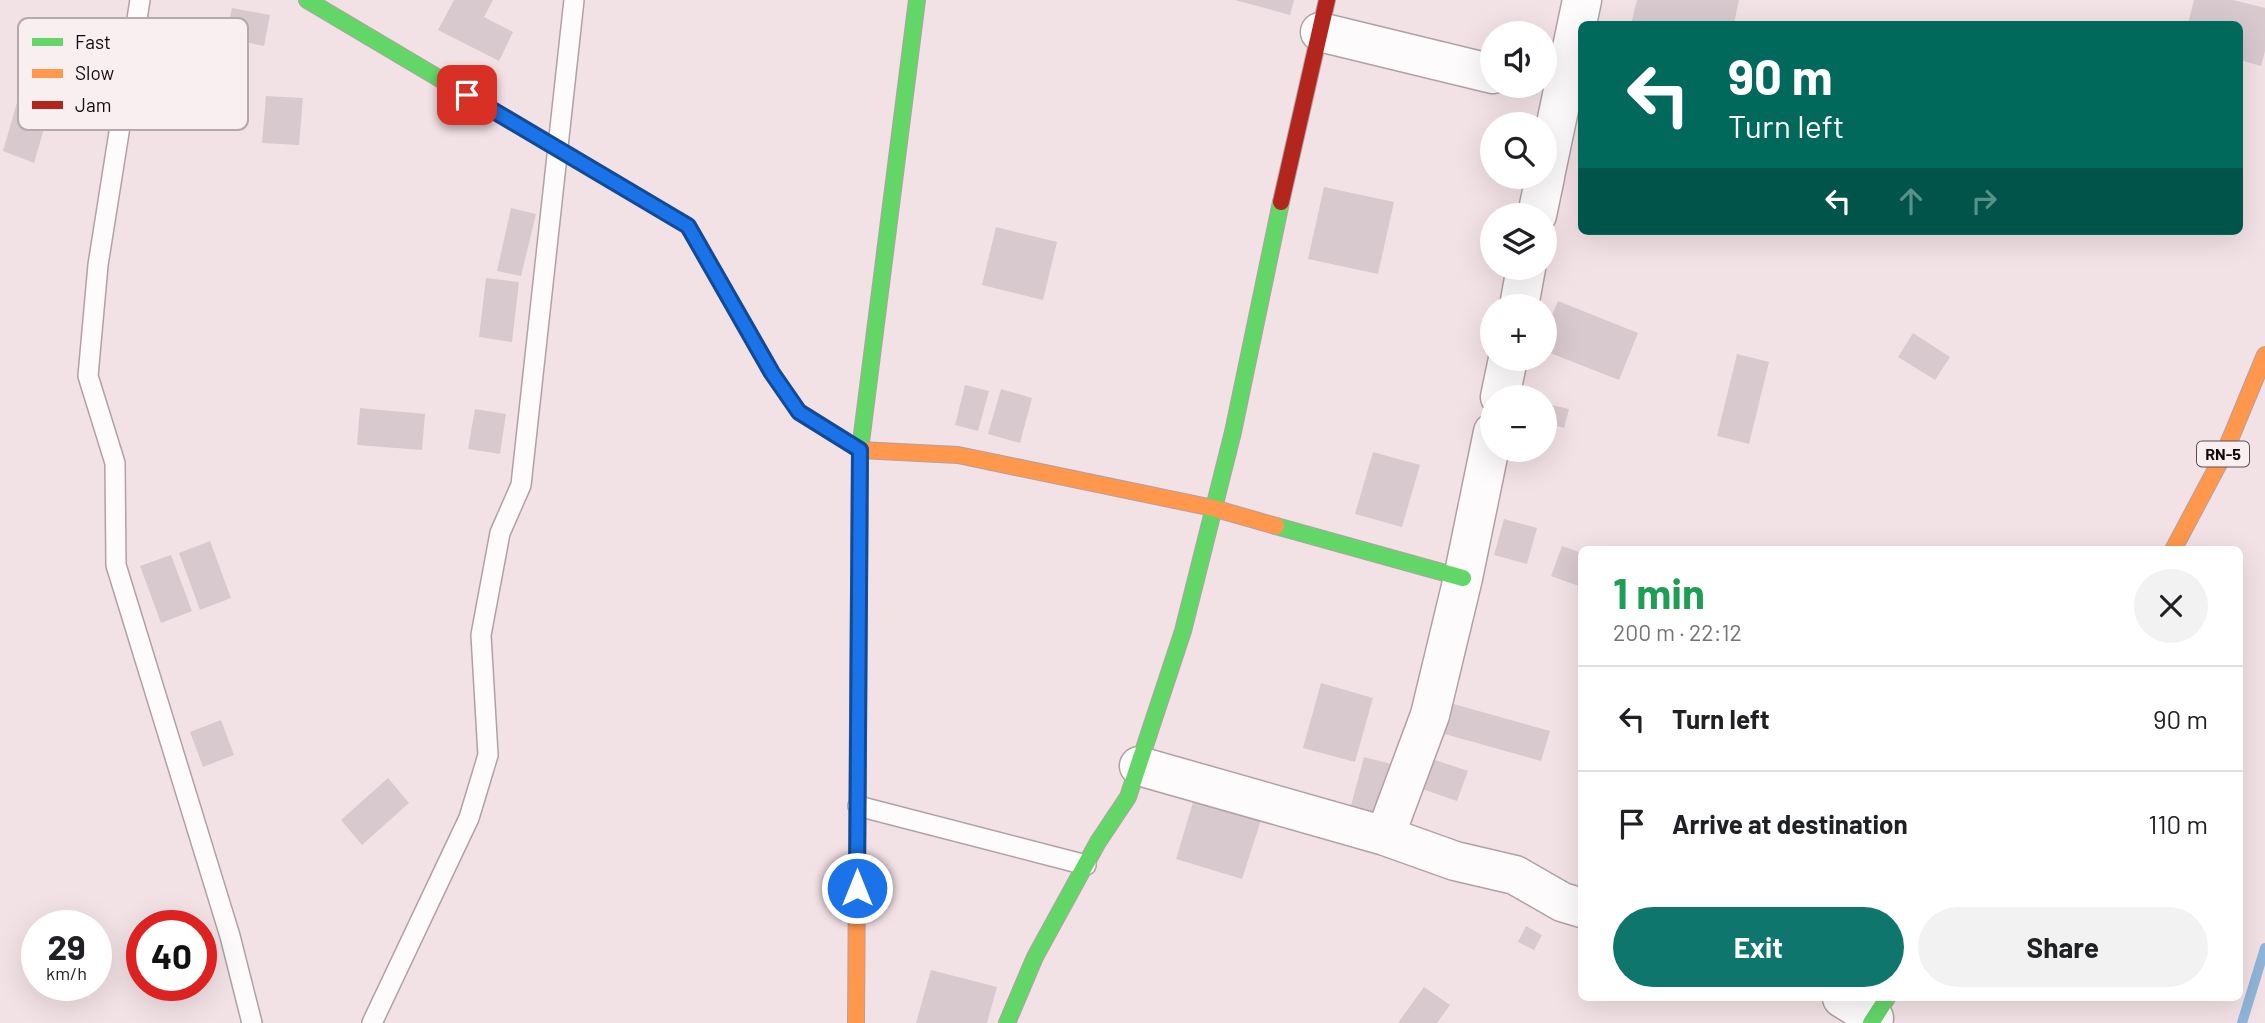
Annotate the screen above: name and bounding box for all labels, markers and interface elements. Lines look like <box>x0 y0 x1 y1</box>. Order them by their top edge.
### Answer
legend <box>18 18 248 130</box>
map controls <box>1480 21 1557 462</box>
button: sound <box>1480 21 1557 98</box>
text: Fast <box>75 30 111 53</box>
text: 90 m <box>1728 46 1833 105</box>
icon: left <box>1613 49 1704 140</box>
text: Slow <box>75 61 114 84</box>
pin <box>437 65 497 125</box>
icon: arrive <box>448 76 486 114</box>
text: Jam <box>75 93 111 116</box>
text: Turn left <box>1728 106 1845 144</box>
button: search <box>1480 112 1557 189</box>
icon: left <box>1819 182 1857 220</box>
icon: ahead <box>1892 182 1930 220</box>
icon: right <box>1965 182 2003 220</box>
button: layers <box>1480 203 1557 280</box>
button: + <box>1480 294 1557 371</box>
button: − <box>1480 385 1557 462</box>
road number: RN-5 <box>2197 442 2249 467</box>
text: 1 min <box>1613 567 1705 617</box>
button: close <box>2134 569 2208 643</box>
text: 200 m · 22:12 <box>1613 618 1742 646</box>
icon: left <box>1613 700 1651 738</box>
text: Turn left <box>1672 703 1770 734</box>
text: 90 m <box>2153 703 2208 734</box>
icon: arrive <box>1613 805 1651 843</box>
text: Arrive at destination <box>1672 808 1908 839</box>
text: 110 m <box>2148 808 2208 839</box>
position arrow <box>820 851 894 925</box>
button: Exit <box>1613 907 1904 987</box>
button: Share <box>1918 907 2208 987</box>
speed limit sign: 40 <box>126 910 217 1001</box>
text: 29 <box>47 925 86 967</box>
text: km/h <box>46 962 87 984</box>

